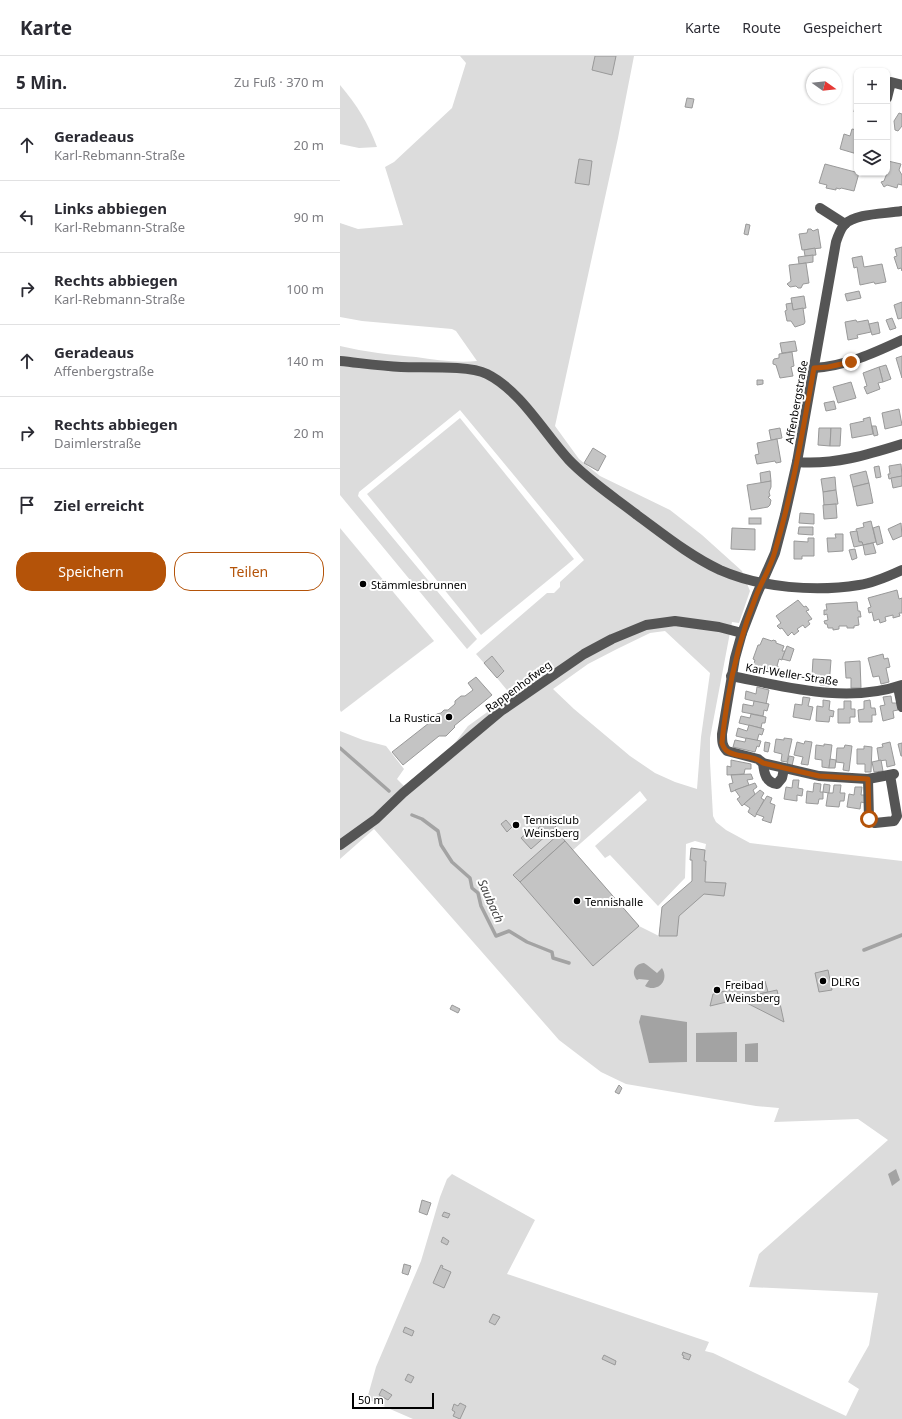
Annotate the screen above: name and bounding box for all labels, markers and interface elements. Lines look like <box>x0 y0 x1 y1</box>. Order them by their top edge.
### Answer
text: Karte <box>20 15 72 41</box>
text: Karte <box>685 18 720 37</box>
text: Route <box>742 18 781 37</box>
text: Gespeichert <box>803 18 882 37</box>
north arrow <box>806 68 842 104</box>
map controls <box>854 68 890 176</box>
button: + <box>854 68 890 104</box>
text: 5 Min. <box>16 71 67 94</box>
text: Zu Fuß · 370 m <box>234 73 324 91</box>
button: − <box>854 104 890 140</box>
text: Geradeaus <box>54 126 134 146</box>
icon: ahead <box>16 134 38 156</box>
text: 20 m <box>294 136 324 154</box>
button: layers <box>854 140 890 176</box>
text: Karl-Rebmann-Straße <box>54 146 185 164</box>
text: Links abbiegen <box>54 198 167 218</box>
icon: left <box>16 206 38 228</box>
text: 90 m <box>294 208 324 226</box>
text: Karl-Rebmann-Straße <box>54 218 185 236</box>
text: Rechts abbiegen <box>54 270 178 290</box>
icon: right <box>16 278 38 300</box>
text: 100 m <box>286 280 324 298</box>
text: Karl-Rebmann-Straße <box>54 290 185 308</box>
text: Geradeaus <box>54 342 134 362</box>
icon: ahead <box>16 350 38 372</box>
text: 140 m <box>286 352 324 370</box>
route end <box>842 353 860 371</box>
street label: Affenbergstraße <box>781 359 811 445</box>
text: Affenbergstraße <box>54 362 154 380</box>
text: Rechts abbiegen <box>54 414 178 434</box>
icon: right <box>16 422 38 444</box>
text: 20 m <box>294 424 324 442</box>
text: Daimlerstraße <box>54 434 141 452</box>
icon: arrive <box>16 494 38 516</box>
text: Ziel erreicht <box>54 495 144 515</box>
button: Speichern <box>16 552 166 591</box>
button: Teilen <box>174 552 324 591</box>
place label: Stämmlesbrunnen <box>371 577 467 592</box>
marker: Stämmlesbrunnen <box>358 579 368 589</box>
street label: Rappenhofweg <box>482 657 554 715</box>
street label: Karl-Weller-Straße <box>745 659 839 689</box>
place label: La Rustica <box>389 710 441 725</box>
marker: La Rustica <box>444 712 454 722</box>
route start <box>860 810 878 828</box>
place label: Tennisclub Weinsberg <box>524 812 579 840</box>
marker: Tennisclub Weinsberg <box>511 820 521 830</box>
water label: Saubach <box>474 877 508 925</box>
place label: Tennishalle <box>585 894 643 909</box>
marker: Tennishalle <box>572 896 582 906</box>
place label: DLRG <box>831 974 860 989</box>
marker: DLRG <box>818 976 828 986</box>
place label: Freibad Weinsberg <box>725 977 780 1005</box>
marker: Freibad Weinsberg <box>712 985 722 995</box>
scale bar <box>352 1391 434 1410</box>
text: 50 m <box>358 1392 384 1407</box>

